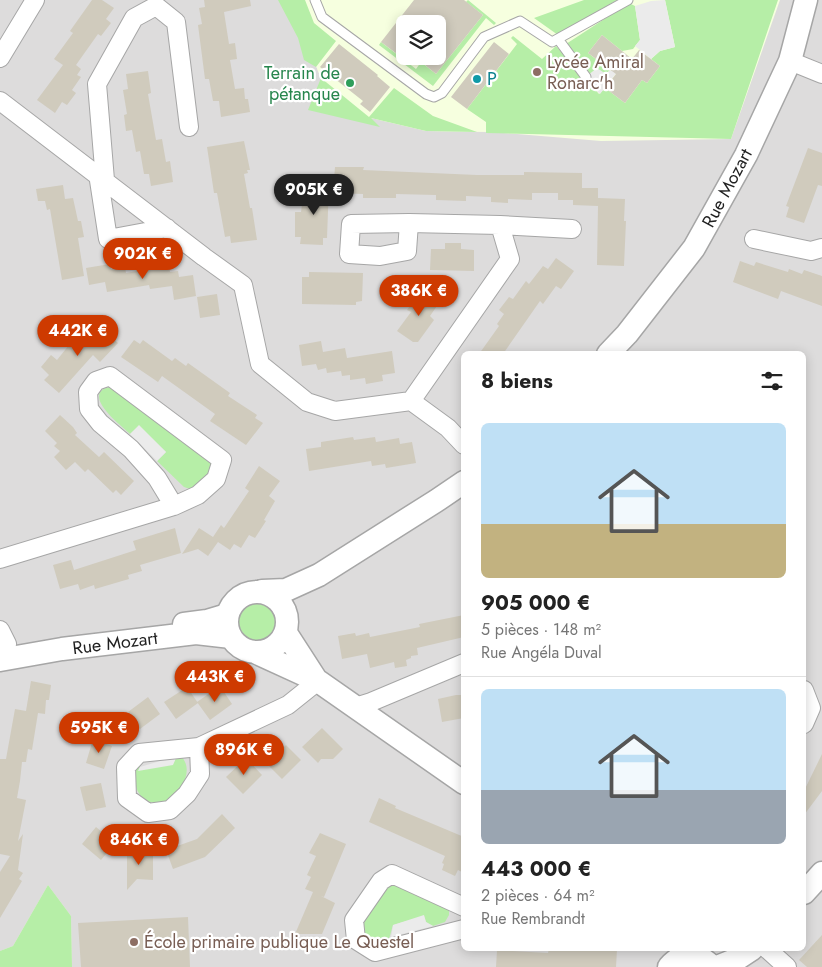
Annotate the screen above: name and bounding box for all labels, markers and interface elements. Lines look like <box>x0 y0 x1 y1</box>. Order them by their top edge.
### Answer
map controls <box>396 15 446 65</box>
button: layers <box>396 15 446 65</box>
place label: Lycée Amiral Ronarc'h <box>547 49 644 96</box>
place label: Terrain de pétanque <box>264 60 340 107</box>
place label: P <box>487 66 497 92</box>
marker: Lycée Amiral Ronarc'h <box>531 66 543 78</box>
marker: P <box>471 73 483 85</box>
marker: Terrain de pétanque <box>344 77 356 89</box>
street label: Rue Mozart <box>695 143 759 232</box>
pin: 905K € <box>273 174 355 216</box>
text: 905K € <box>285 178 343 201</box>
pin: 902K € <box>102 238 184 280</box>
text: 902K € <box>114 242 172 265</box>
pin: 386K € <box>378 274 460 317</box>
text: 386K € <box>390 279 448 302</box>
pin: 442K € <box>37 314 119 357</box>
text: 442K € <box>48 319 108 342</box>
text: 8 biens <box>481 366 553 396</box>
icon: filters <box>758 367 786 395</box>
icon: home <box>589 456 679 546</box>
text: 905 000 € <box>481 588 591 618</box>
text: 5 pièces · 148 m² <box>481 618 601 641</box>
street label: Rue Mozart <box>71 625 160 661</box>
text: Rue Angéla Duval <box>481 641 602 664</box>
pin: 443K € <box>174 660 256 703</box>
text: 443K € <box>186 665 244 688</box>
pin: 595K € <box>58 712 140 754</box>
text: 595K € <box>70 716 128 739</box>
icon: home <box>589 721 679 811</box>
pin: 896K € <box>203 734 285 776</box>
text: 896K € <box>215 738 273 761</box>
pin: 846K € <box>98 824 180 866</box>
text: 846K € <box>110 828 168 851</box>
text: 443 000 € <box>481 854 591 884</box>
text: 2 pièces · 64 m² <box>481 884 595 907</box>
text: Rue Rembrandt <box>481 907 585 930</box>
place label: École primaire publique Le Questel <box>144 929 414 955</box>
marker: École primaire publique Le Questel <box>128 936 140 948</box>

